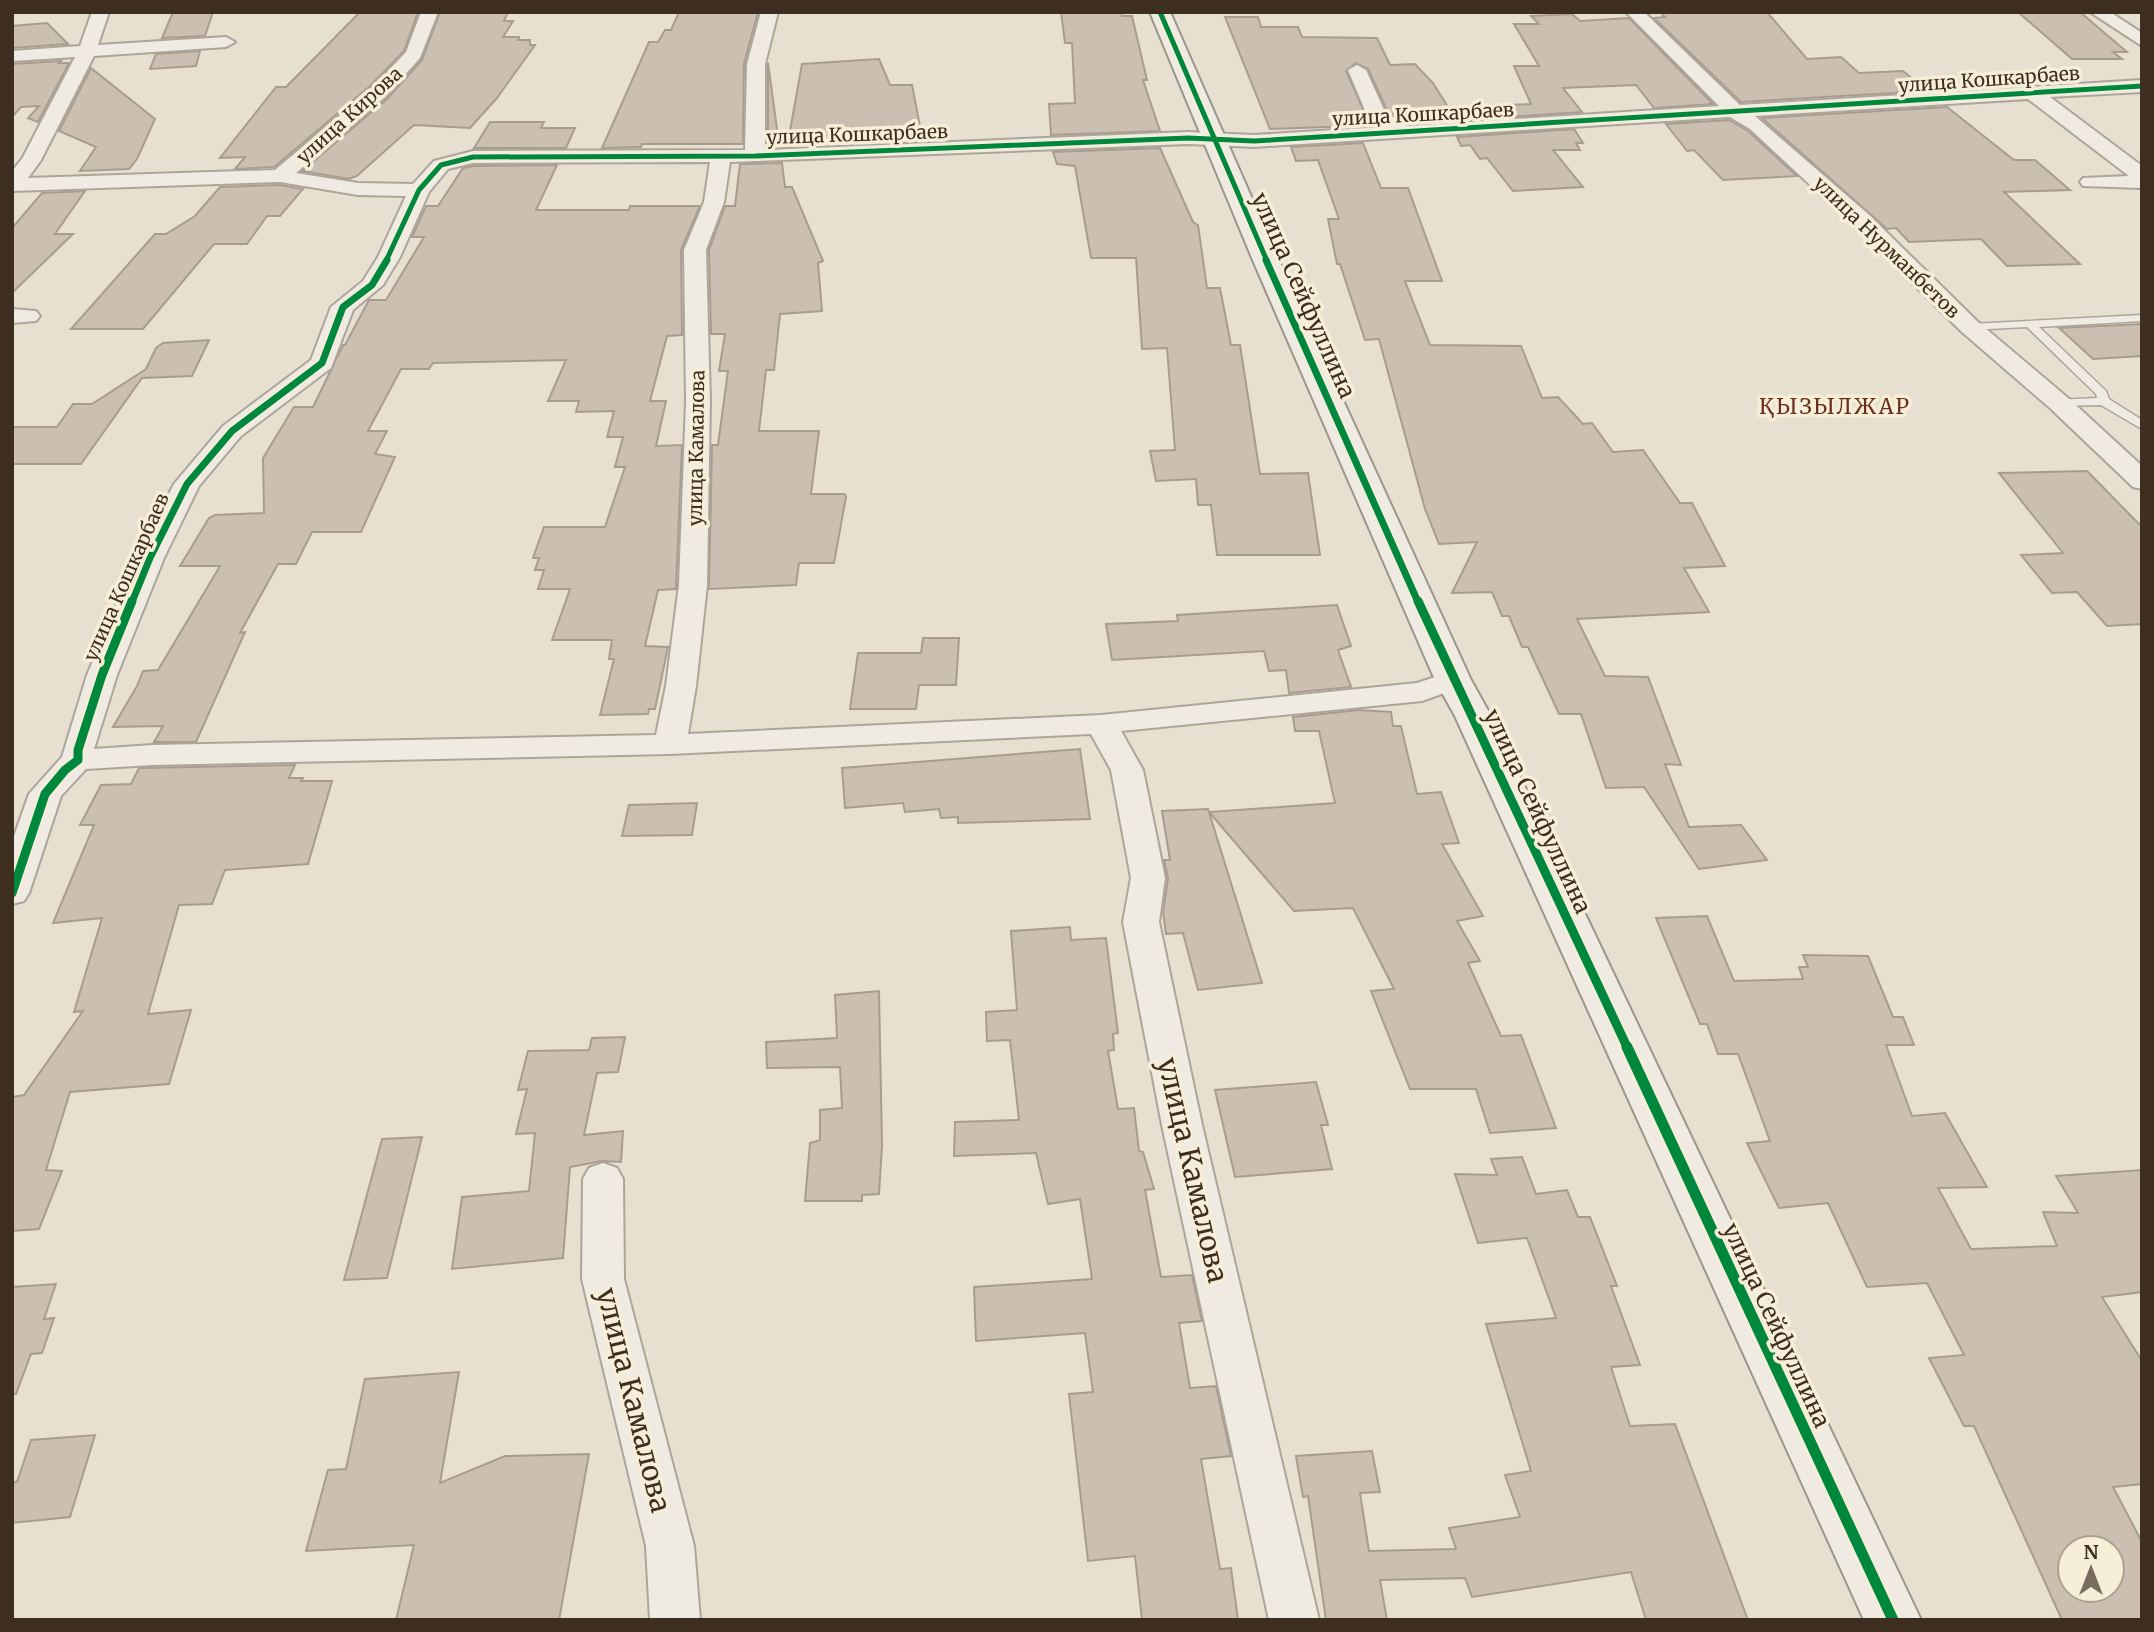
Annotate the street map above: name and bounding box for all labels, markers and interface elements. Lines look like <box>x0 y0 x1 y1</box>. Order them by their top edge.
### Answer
street label: улица Кирова <box>291 61 407 169</box>
street label: улица Кошкарбаев <box>1897 61 2081 97</box>
street label: улица Кошкарбаев <box>1332 97 1514 131</box>
street label: улица Кошкарбаев <box>766 119 948 149</box>
street label: улица Нурманбетов <box>1809 171 1965 323</box>
street label: улица Сейфуллина <box>1246 188 1362 402</box>
street label: улица Камалова <box>683 370 709 526</box>
district label: ҚЫЗЫЛЖАР <box>1759 393 1911 420</box>
street label: улица Кошкарбаев <box>78 489 174 665</box>
street label: улица Сейфуллина <box>1478 704 1598 918</box>
street label: улица Камалова <box>1150 1054 1236 1286</box>
street label: улица Сейфуллина <box>1717 1218 1837 1432</box>
street label: улица Камалова <box>589 1284 679 1516</box>
north arrow <box>2056 1534 2126 1604</box>
text: N <box>2083 1540 2099 1564</box>

